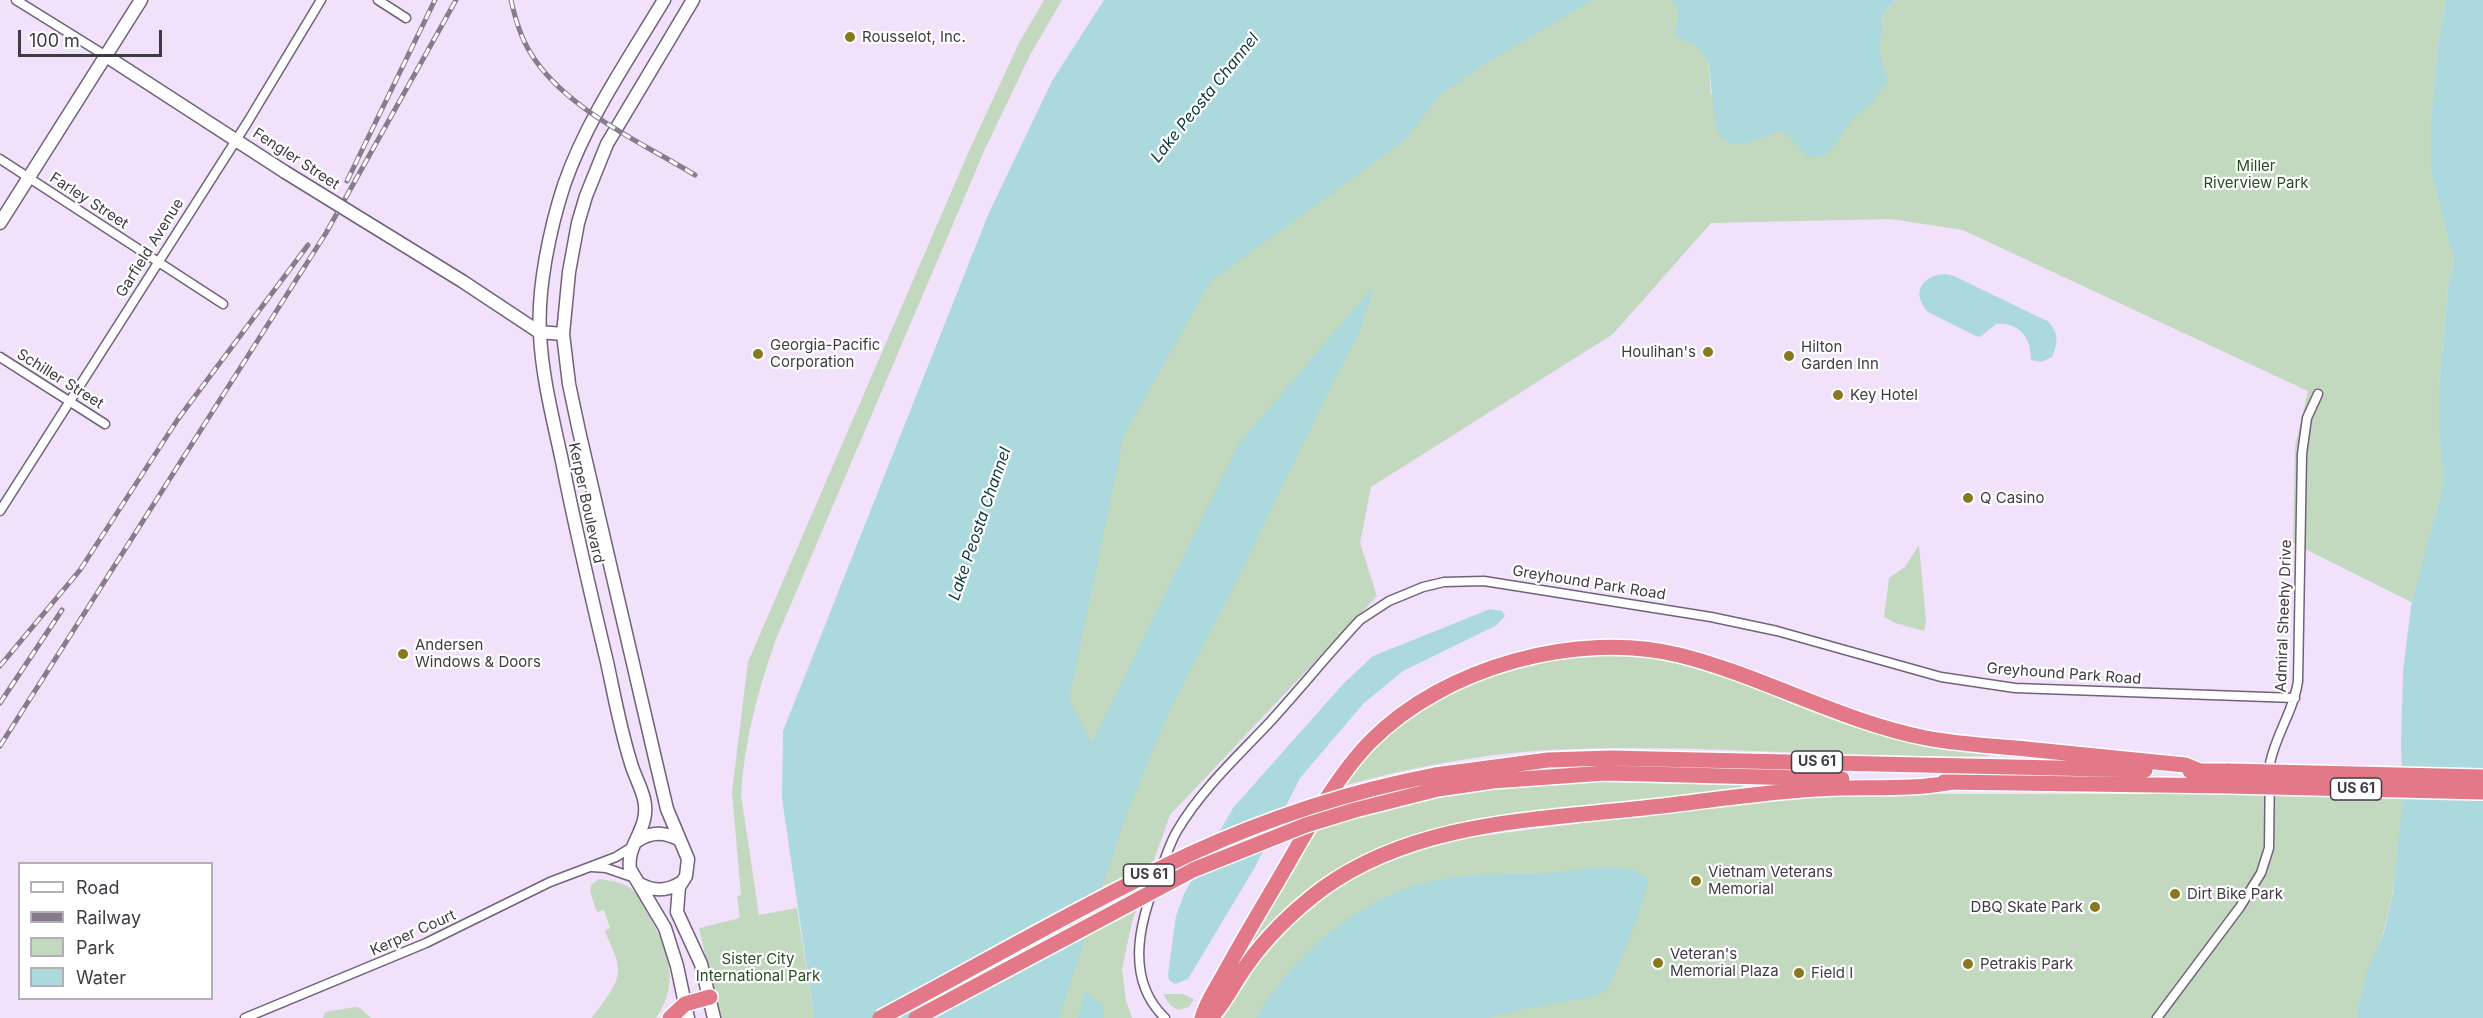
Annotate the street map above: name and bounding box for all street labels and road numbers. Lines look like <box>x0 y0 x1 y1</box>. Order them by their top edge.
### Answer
street label: Fengler Street <box>249 124 343 194</box>
street label: Farley Street <box>46 169 132 233</box>
street label: Garfield Avenue <box>112 195 188 301</box>
street label: Schiller Street <box>13 345 107 413</box>
street label: Kerper Boulevard <box>564 441 608 565</box>
street label: Admiral Sheehy Drive <box>2272 539 2296 693</box>
street label: Greyhound Park Road <box>1511 562 1667 604</box>
street label: Greyhound Park Road <box>1986 660 2142 688</box>
road number: US 61 <box>1792 751 1842 773</box>
road number: US 61 <box>2330 778 2382 800</box>
road number: US 61 <box>1124 864 1174 886</box>
street label: Kerper Court <box>368 906 458 960</box>

